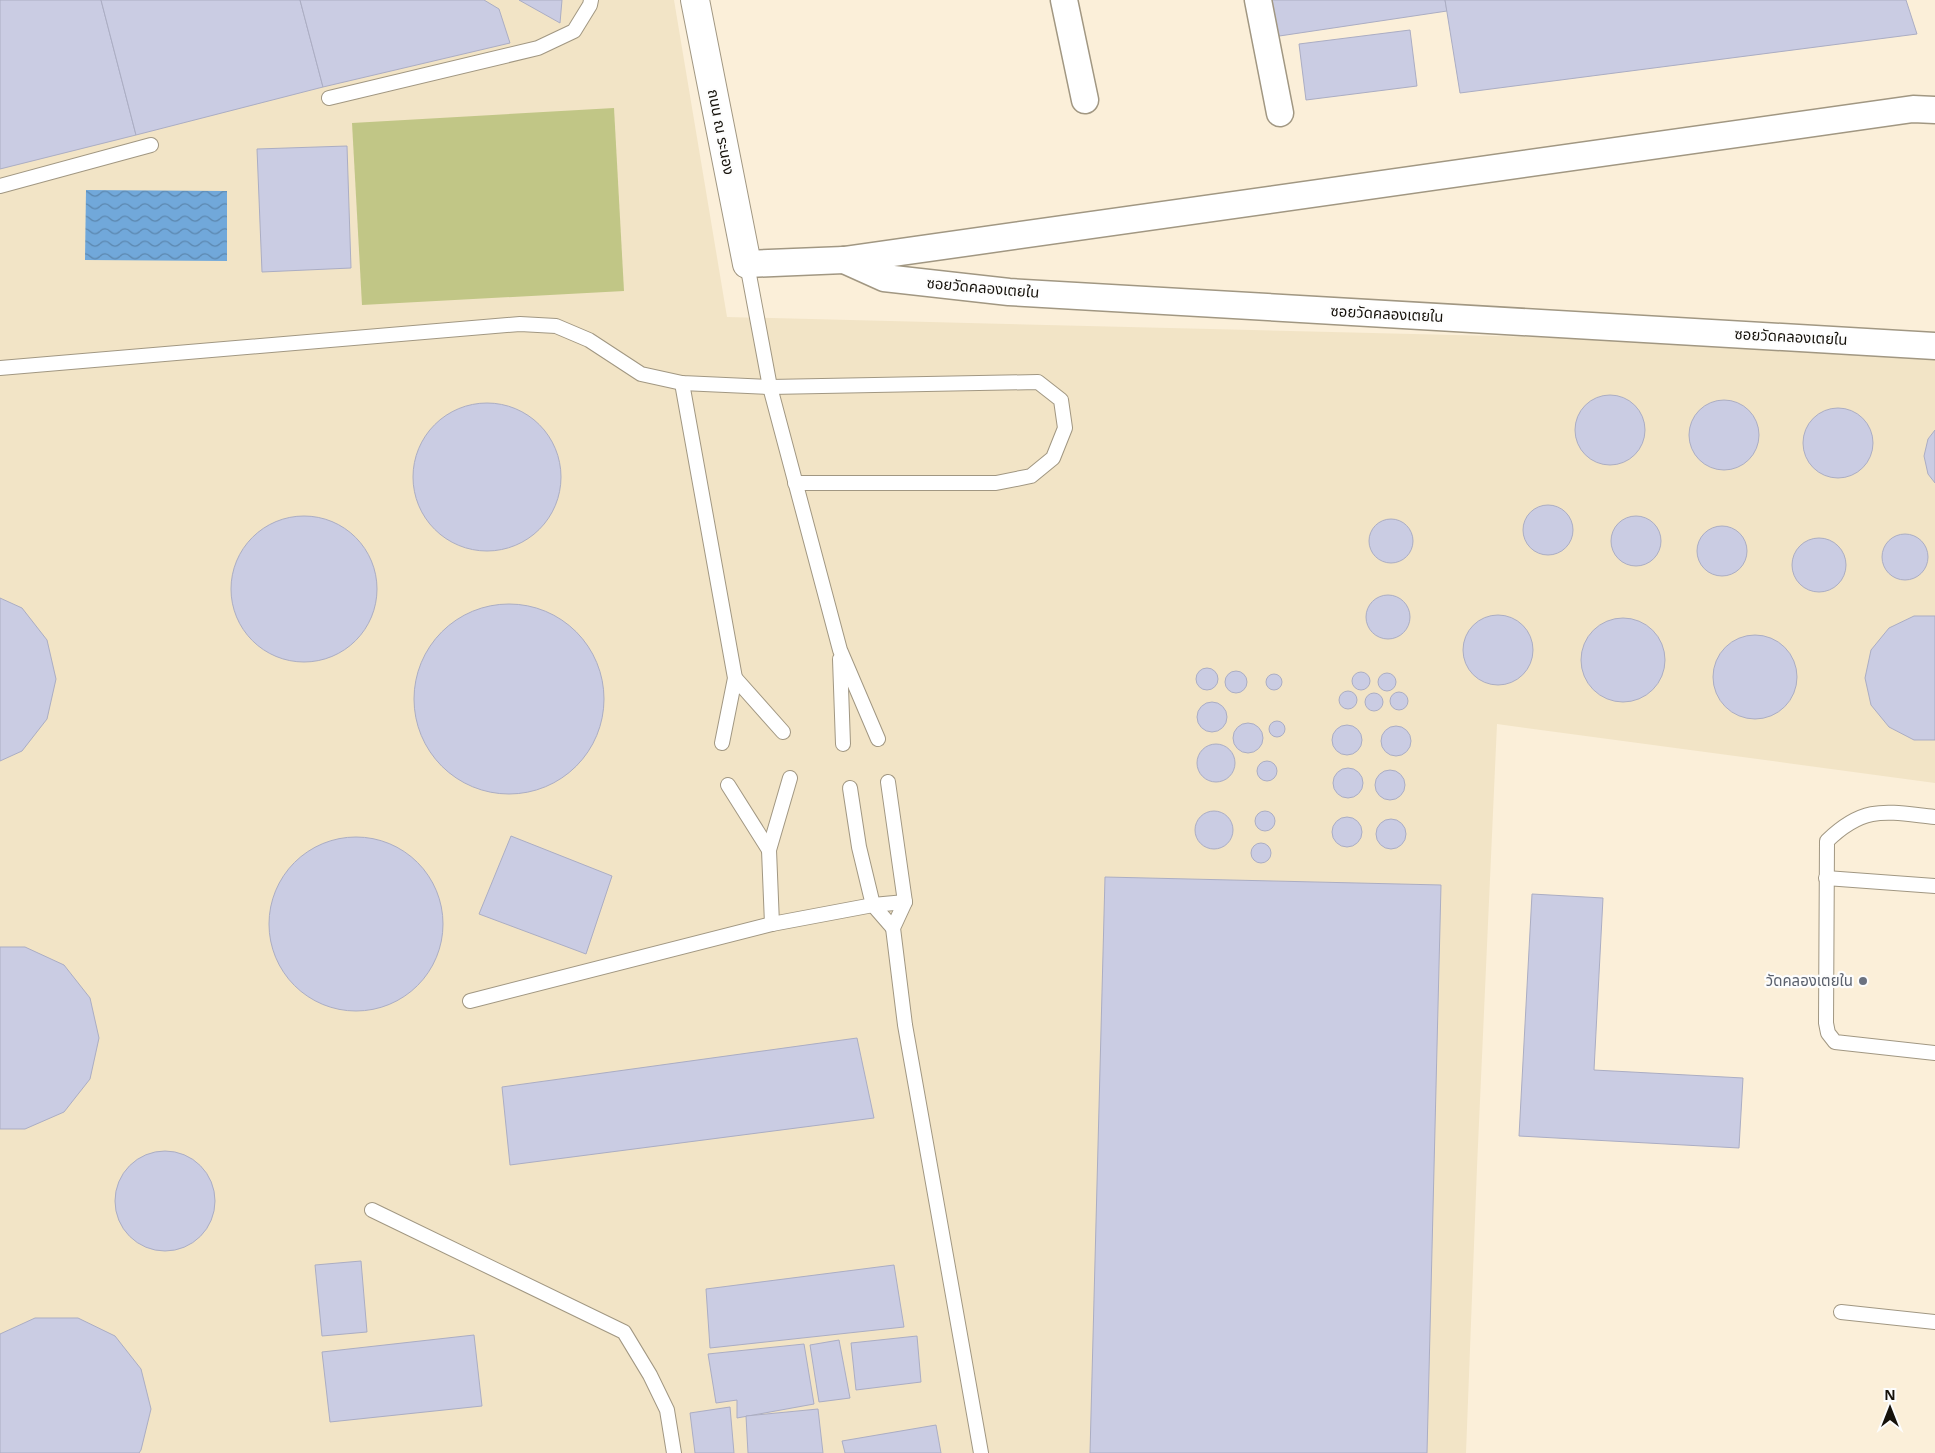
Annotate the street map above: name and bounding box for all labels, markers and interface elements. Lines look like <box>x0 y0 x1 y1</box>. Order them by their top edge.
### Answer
street label: ถนน ณ ระนอง <box>704 87 740 176</box>
street label: ซอยวัดคลองเตยใน <box>926 272 1040 302</box>
street label: ซอยวัดคลองเตยใน <box>1330 300 1444 326</box>
street label: ซอยวัดคลองเตยใน <box>1734 323 1848 349</box>
place label: วัดคลองเตยใน <box>1766 970 1853 990</box>
marker: วัดคลองเตยใน <box>1857 975 1869 987</box>
north arrow <box>1865 1383 1915 1433</box>
text: N <box>1884 1385 1896 1404</box>

